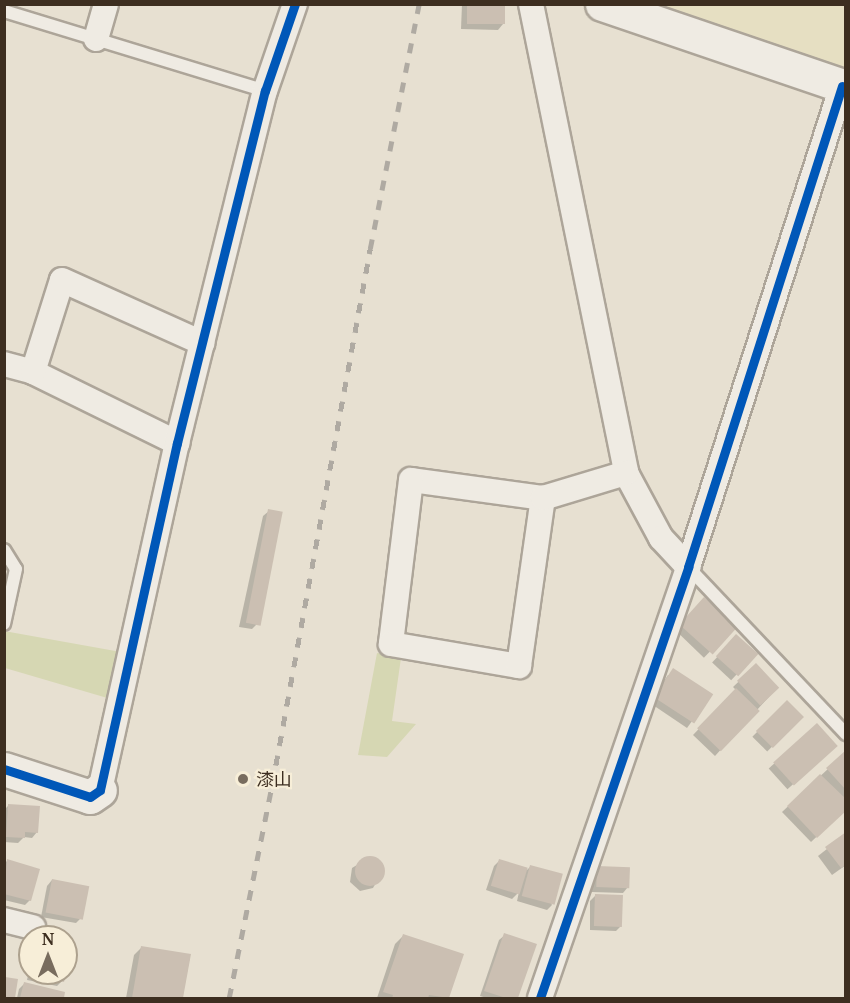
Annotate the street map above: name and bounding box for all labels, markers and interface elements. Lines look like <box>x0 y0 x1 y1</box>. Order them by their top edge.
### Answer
place label: 漆山 <box>256 768 292 790</box>
marker: 漆山 <box>234 770 252 788</box>
north arrow <box>18 925 78 985</box>
text: N <box>42 928 54 950</box>

